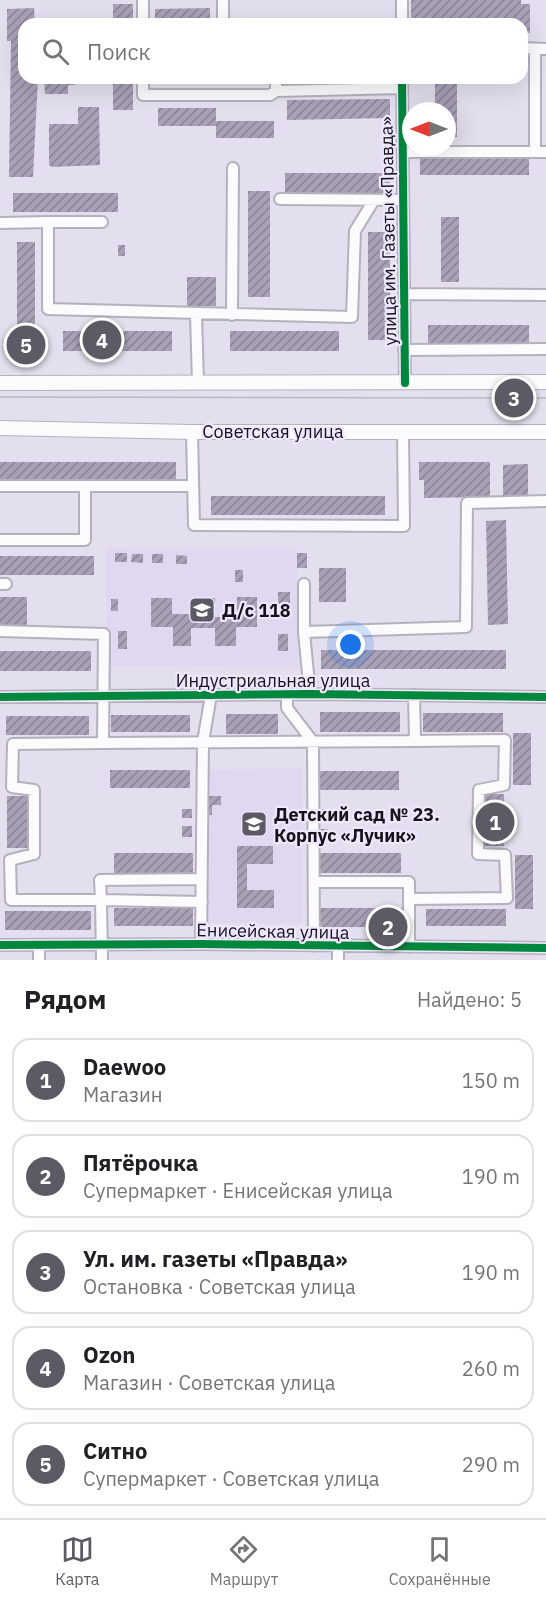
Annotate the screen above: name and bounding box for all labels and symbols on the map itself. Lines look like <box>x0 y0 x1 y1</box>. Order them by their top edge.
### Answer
north arrow <box>402 102 456 156</box>
street label: улица им. Газеты «Правда» <box>375 116 401 346</box>
pin: 4 <box>82 318 122 362</box>
pin: 5 <box>6 322 46 368</box>
pin: 3 <box>494 376 534 420</box>
street label: Советская улица <box>202 420 344 443</box>
school or university icon: Д/с 118 <box>187 595 217 625</box>
place label: Д/с 118 <box>222 599 291 622</box>
your location <box>336 630 365 659</box>
street label: Индустриальная улица <box>176 669 371 692</box>
pin: 1 <box>476 800 514 844</box>
place label: Детский сад № 23. Корпус «Лучик» <box>274 803 440 847</box>
school or university icon: Детский сад № 23. Корпус «Лучик» <box>239 809 269 839</box>
pin: 2 <box>368 904 408 950</box>
street label: Енисейская улица <box>196 918 350 944</box>

